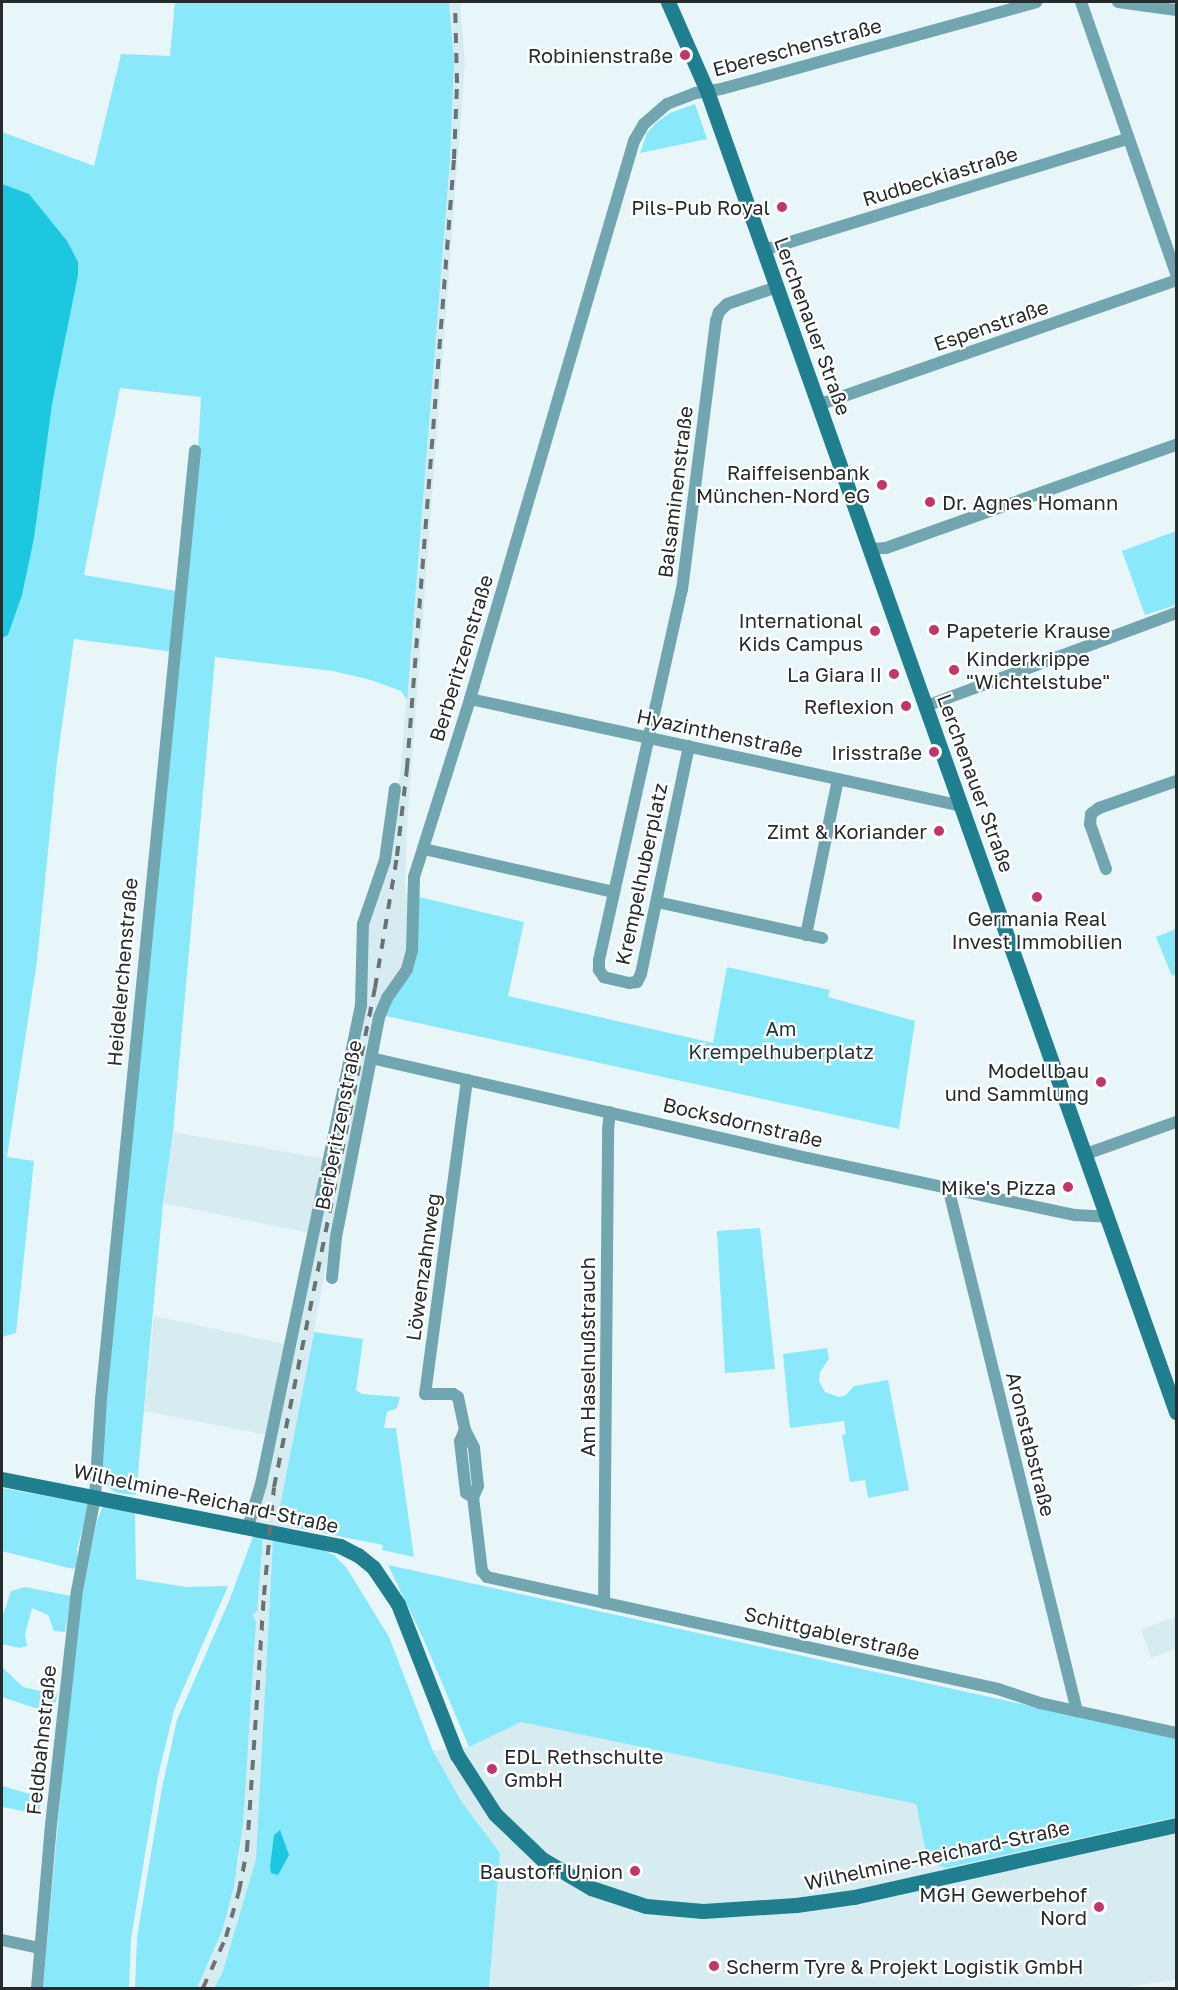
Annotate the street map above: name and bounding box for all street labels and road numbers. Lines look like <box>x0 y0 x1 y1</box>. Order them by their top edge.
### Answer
street label: Ebereschenstraße <box>710 13 884 81</box>
street label: Rudbeckiastraße <box>859 141 1021 211</box>
street label: Lerchenauer Straße <box>770 234 856 418</box>
street label: Espenstraße <box>931 294 1051 356</box>
street label: Balsaminenstraße <box>653 405 697 579</box>
street label: Berberitzenstraße <box>424 572 498 744</box>
street label: Lerchenauer Straße <box>933 691 1019 875</box>
street label: Hyazinthenstraße <box>635 704 805 762</box>
street label: Krempelhuberplatz <box>610 781 672 967</box>
street label: Heidelerchenstraße <box>102 877 142 1067</box>
street label: Berberitzenstraße <box>310 1038 366 1212</box>
street label: Bocksdornstraße <box>661 1092 825 1152</box>
street label: Löwenzahnweg <box>401 1192 445 1342</box>
street label: Am Haselnußstrauch <box>575 1257 599 1457</box>
street label: Aronstabstraße <box>1001 1369 1061 1519</box>
street label: Wilhelmine-Reichard-Straße <box>71 1458 341 1538</box>
street label: Schittgablerstraße <box>742 1601 922 1665</box>
street label: Feldbahnstraße <box>21 1664 61 1816</box>
street label: Wilhelmine-Reichard-Straße <box>802 1815 1072 1895</box>

